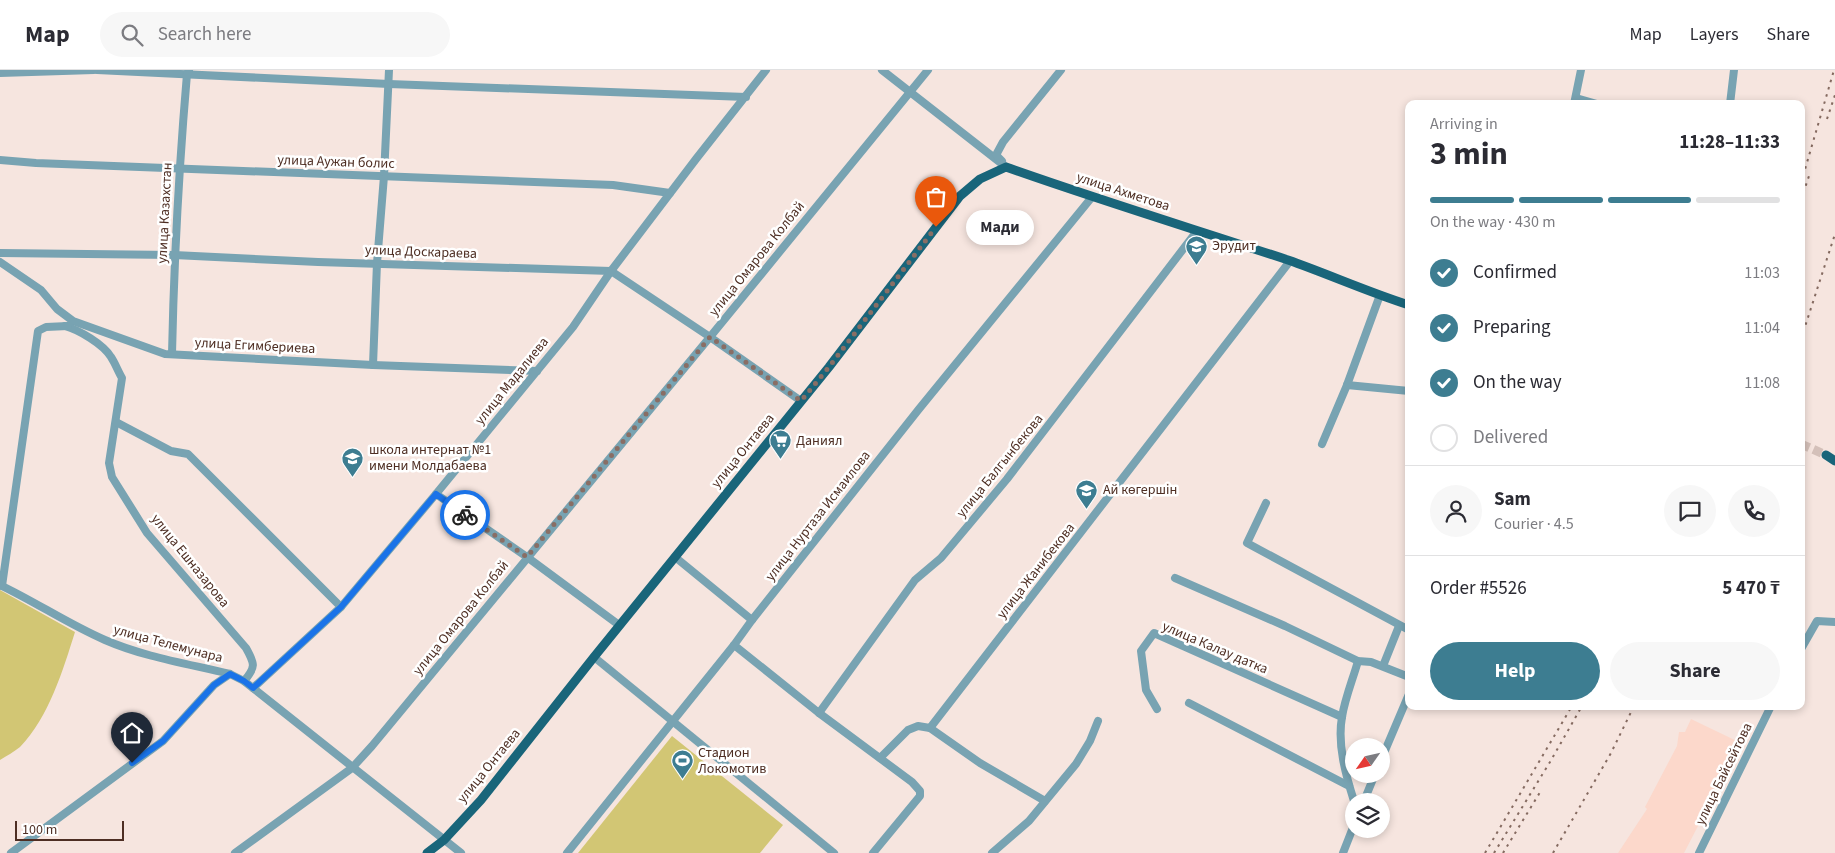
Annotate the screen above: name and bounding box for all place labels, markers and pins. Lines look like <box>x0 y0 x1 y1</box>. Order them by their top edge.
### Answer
pin <box>915 176 957 227</box>
callout: Мади <box>966 210 1034 244</box>
school or university icon: Эрудит <box>1184 234 1208 265</box>
place label: Эрудит <box>1212 236 1257 256</box>
supermarket icon: Даниял <box>768 429 792 460</box>
place label: Даниял <box>796 431 843 451</box>
place label: школа интернат №1 имени Молдабаева <box>369 440 491 476</box>
school or university icon: школа интернат №1 имени Молдабаева <box>341 446 365 477</box>
school or university icon: Ай көгершін <box>1075 478 1099 509</box>
place label: Ай көгершін <box>1103 480 1177 500</box>
pin <box>111 712 153 763</box>
place label: Стадион Локомотив <box>698 743 766 779</box>
sports icon: Стадион Локомотив <box>670 749 694 780</box>

